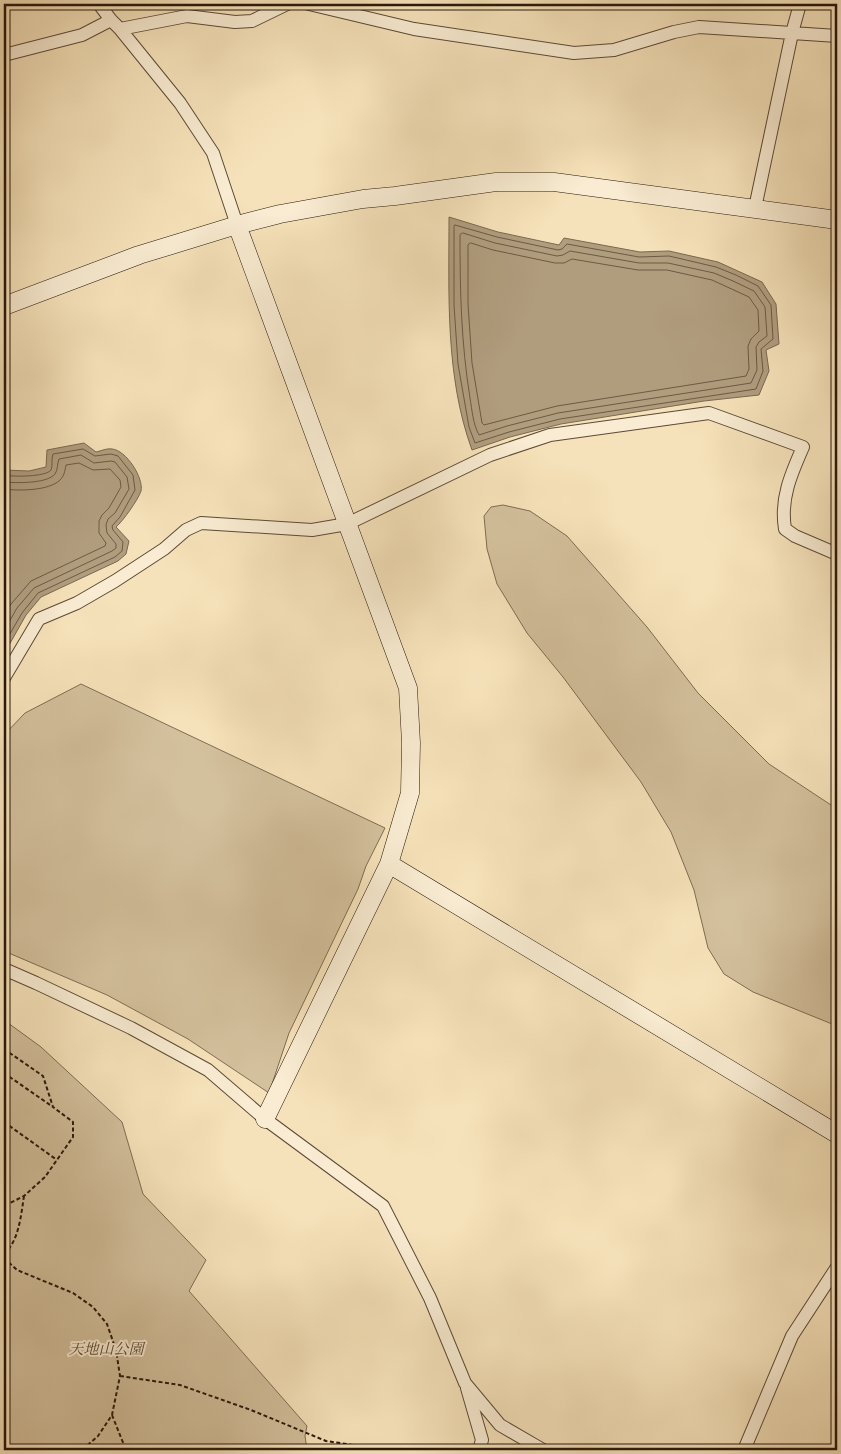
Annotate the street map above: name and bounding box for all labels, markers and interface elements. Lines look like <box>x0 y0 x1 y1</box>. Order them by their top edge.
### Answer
park label: 天地山公園 <box>68 1339 146 1358</box>

